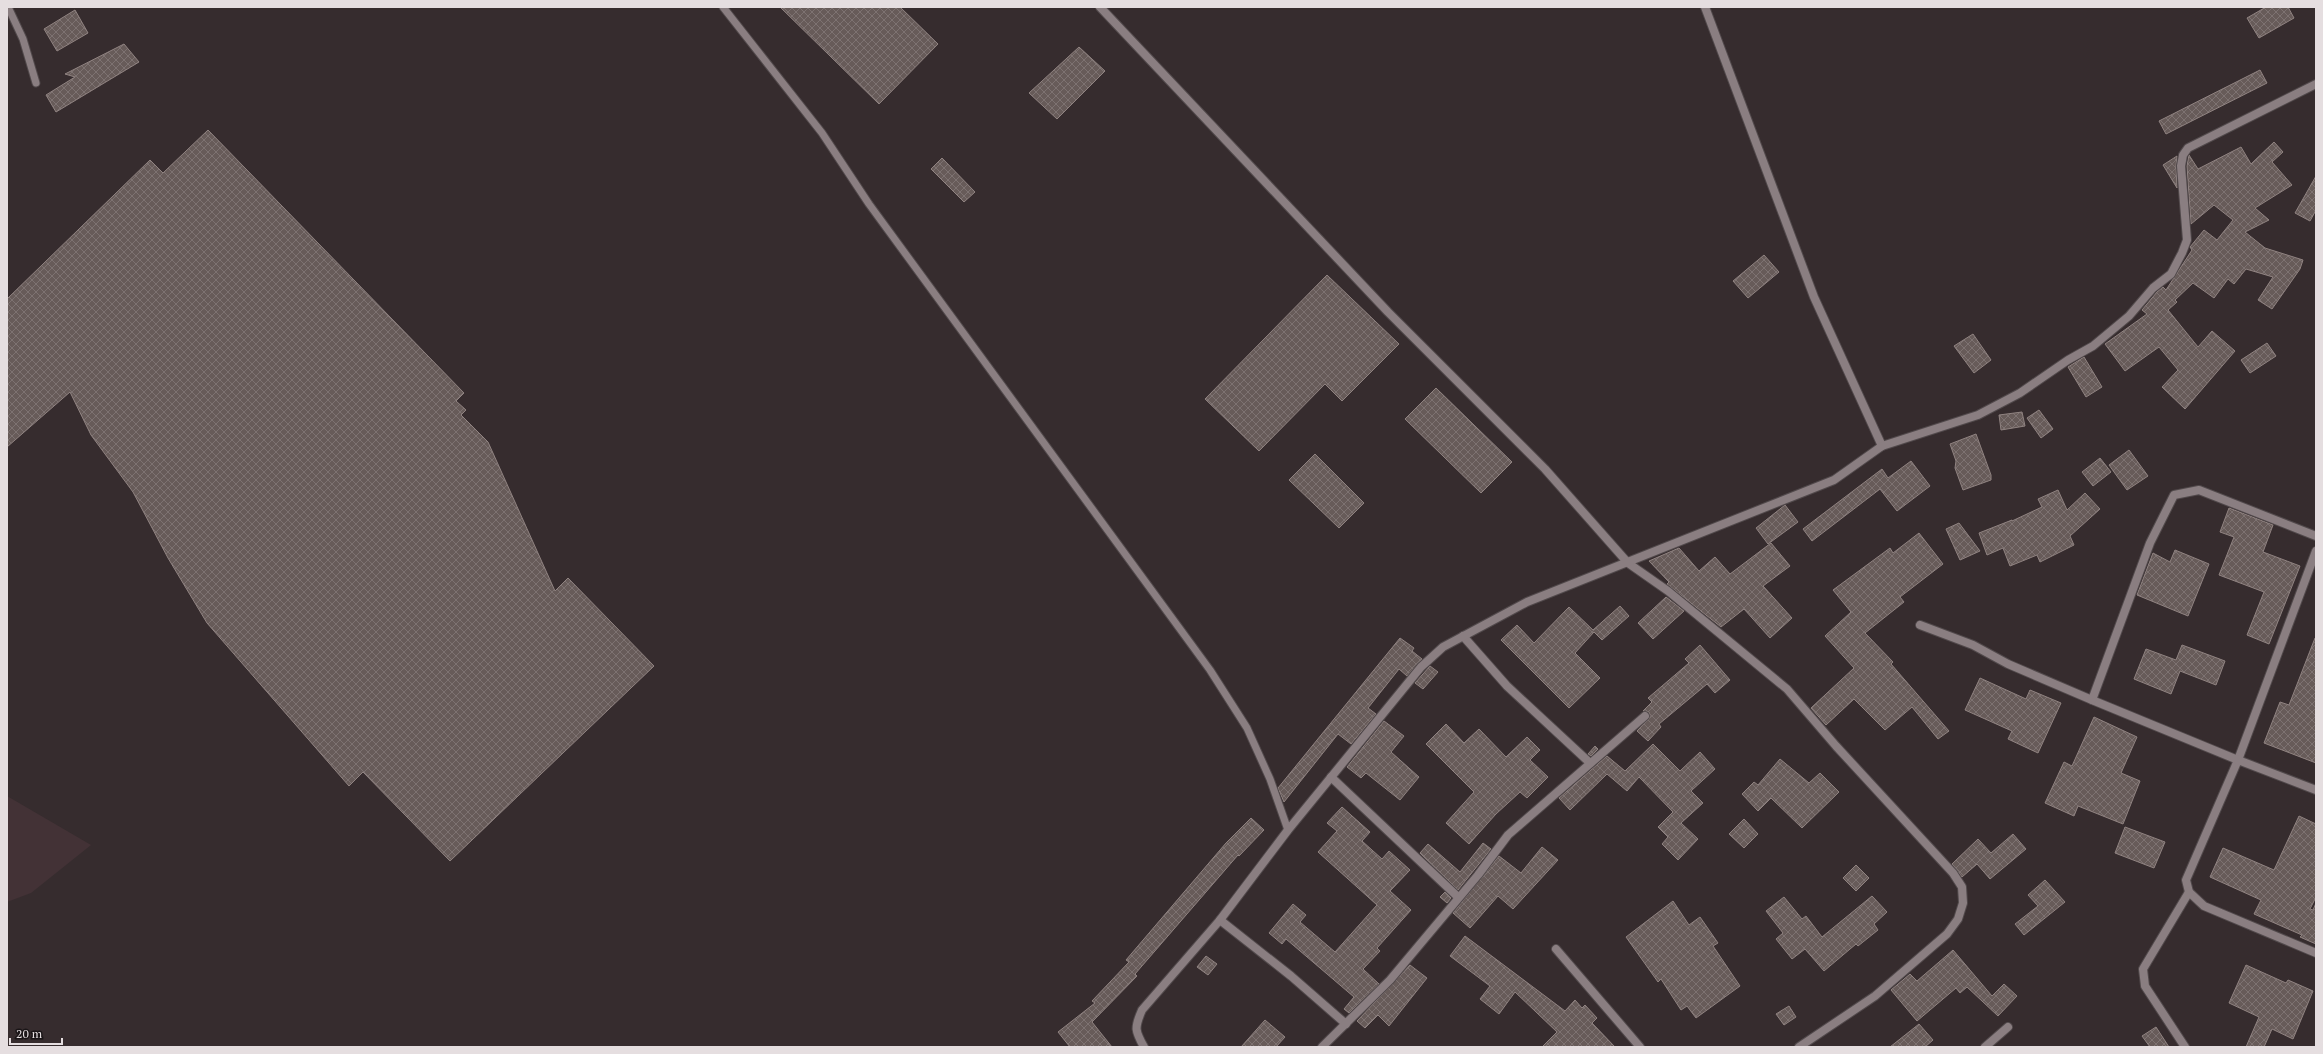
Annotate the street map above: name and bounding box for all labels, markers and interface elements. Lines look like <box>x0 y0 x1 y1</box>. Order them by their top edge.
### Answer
scale bar <box>10 1020 62 1046</box>
text: 20 m <box>16 1026 43 1041</box>

